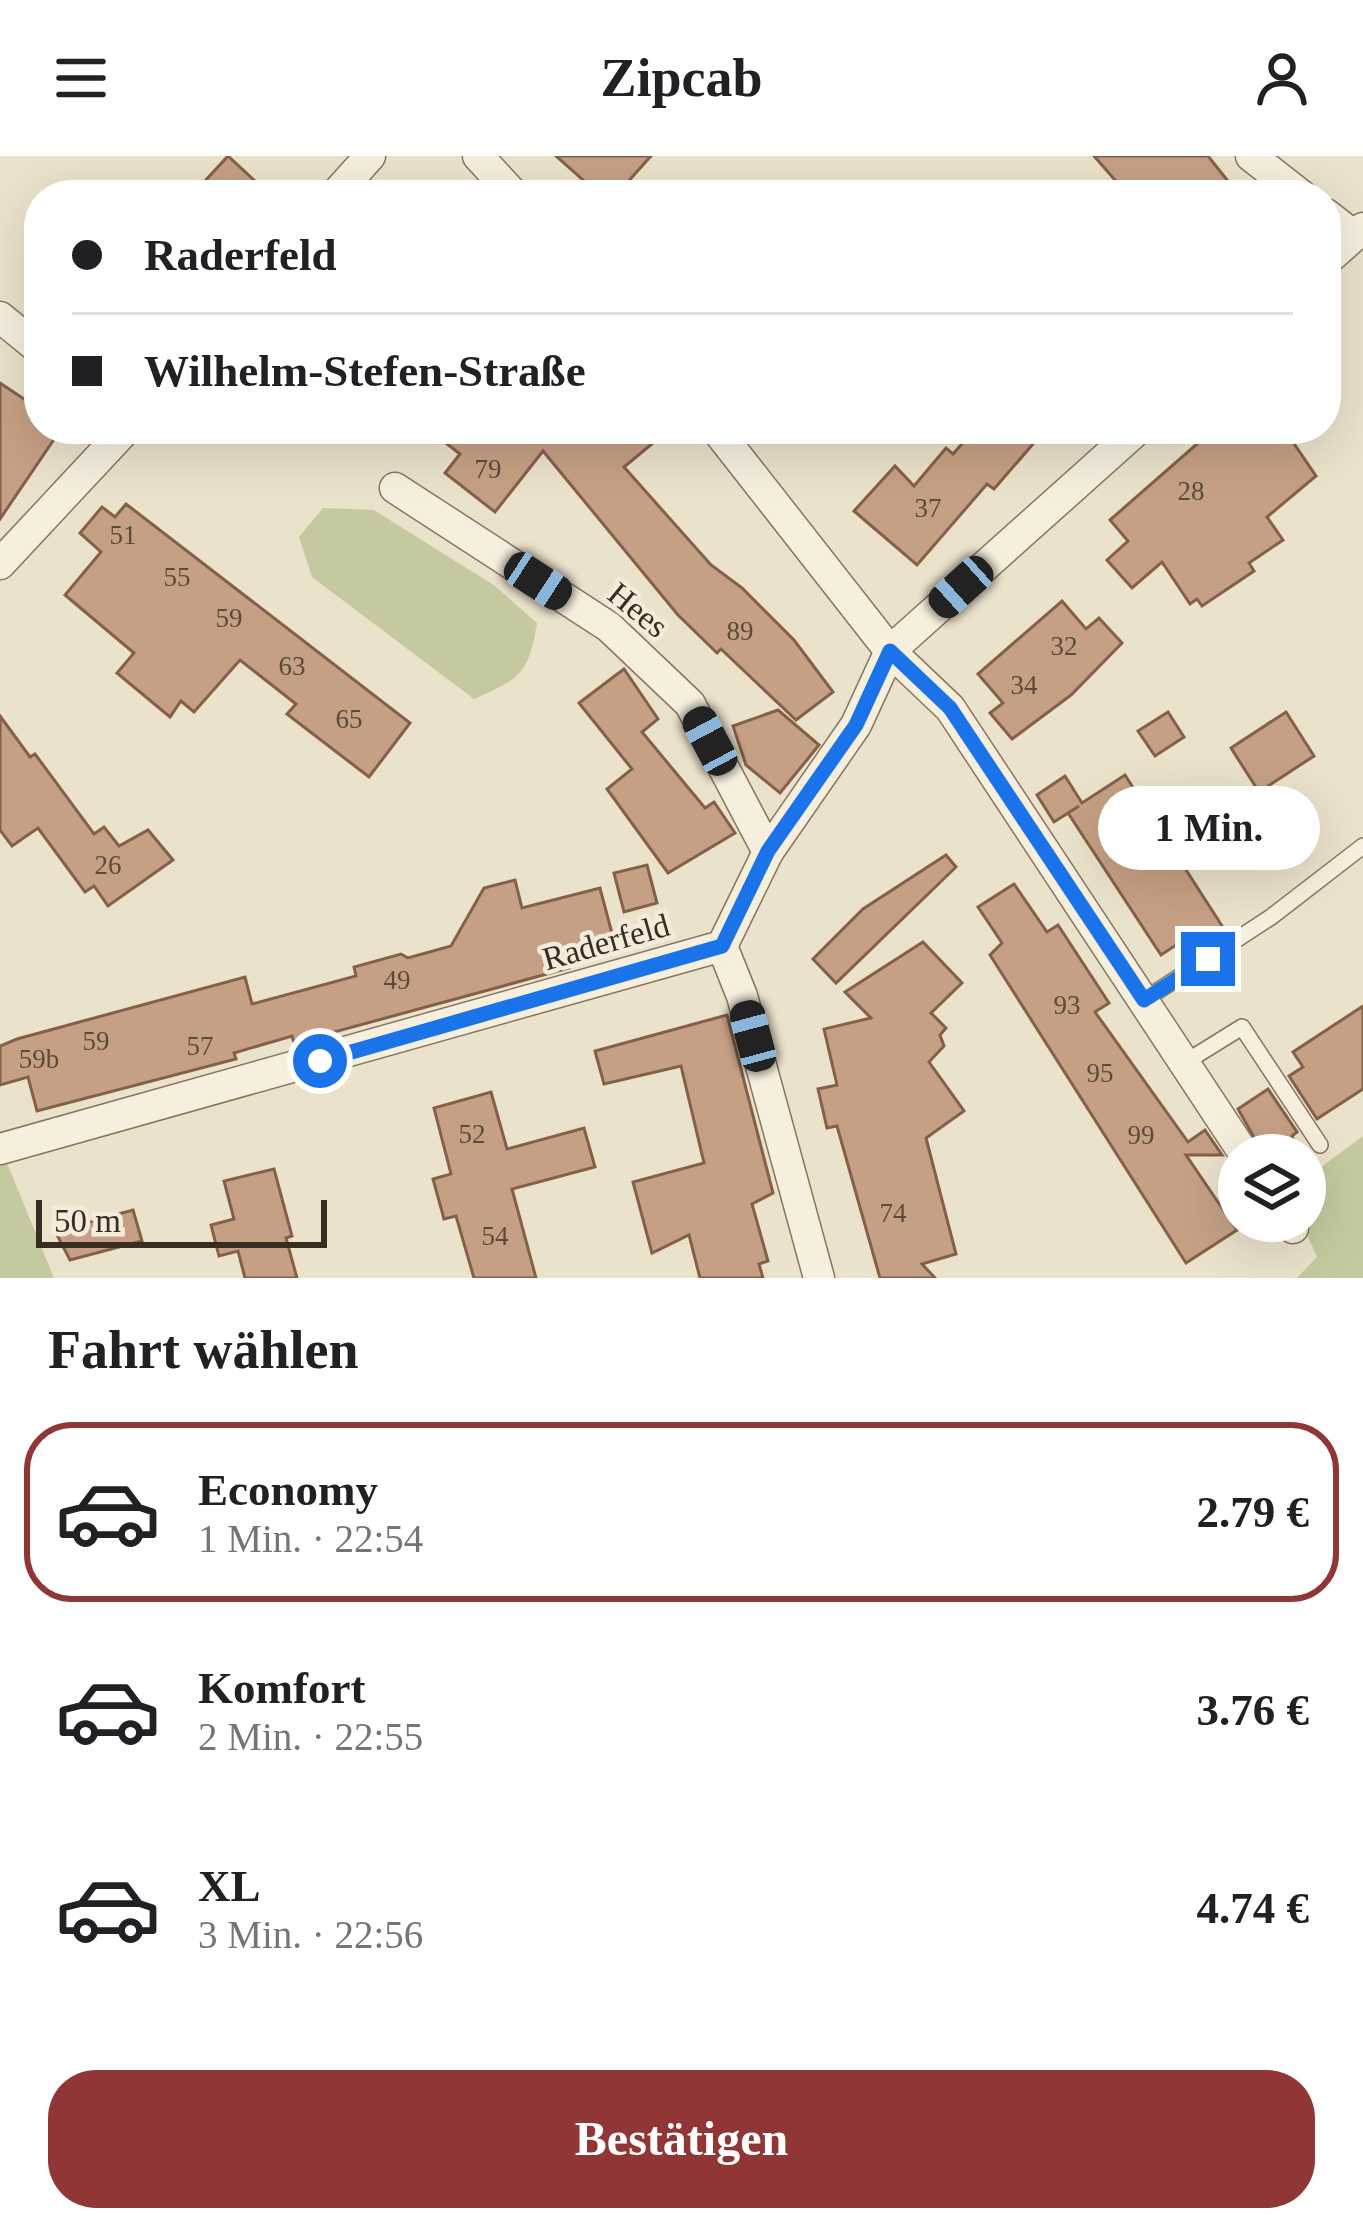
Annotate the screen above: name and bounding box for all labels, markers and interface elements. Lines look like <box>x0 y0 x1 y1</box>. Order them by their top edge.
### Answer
icon: menu <box>48 45 114 111</box>
icon: person <box>1249 45 1315 111</box>
text: Zipcab <box>600 48 763 108</box>
text: Raderfeld <box>144 230 336 280</box>
text: Wilhelm-Stefen-Straße <box>144 346 586 396</box>
house number: 79 <box>475 454 502 484</box>
house number: 28 <box>1178 476 1205 506</box>
house number: 37 <box>915 493 942 523</box>
house number: 51 <box>110 520 137 550</box>
car <box>498 546 578 616</box>
car <box>922 550 1000 624</box>
house number: 55 <box>164 562 191 592</box>
street label: Hees <box>601 575 675 645</box>
house number: 59 <box>216 603 243 633</box>
house number: 89 <box>727 616 754 646</box>
house number: 32 <box>1051 631 1078 661</box>
house number: 63 <box>279 651 306 681</box>
house number: 34 <box>1011 670 1038 700</box>
car <box>677 701 743 781</box>
house number: 65 <box>336 704 363 734</box>
callout: 1 Min. <box>1097 785 1319 869</box>
text: 1 Min. <box>1155 806 1263 849</box>
house number: 26 <box>95 850 122 880</box>
street label: Raderfeld <box>539 907 674 977</box>
route end <box>1181 932 1235 986</box>
house number: 49 <box>384 965 411 995</box>
house number: 93 <box>1054 990 1081 1020</box>
car <box>726 997 780 1075</box>
house number: 59 <box>83 1026 110 1056</box>
house number: 57 <box>187 1031 214 1061</box>
route start <box>293 1034 347 1088</box>
house number: 59b <box>19 1044 59 1074</box>
house number: 95 <box>1087 1058 1114 1088</box>
house number: 52 <box>459 1119 486 1149</box>
house number: 99 <box>1128 1120 1155 1150</box>
map controls <box>1218 1134 1326 1242</box>
button: layers <box>1218 1134 1326 1242</box>
scale bar <box>36 1194 327 1247</box>
house number: 74 <box>880 1198 907 1228</box>
text: 50 m <box>54 1203 121 1239</box>
house number: 54 <box>482 1221 509 1251</box>
text: Fahrt wählen <box>48 1320 359 1380</box>
icon: car <box>54 1458 162 1566</box>
text: Economy <box>198 1465 378 1515</box>
text: 2.79 € <box>1197 1487 1309 1537</box>
text: 1 Min. · 22:54 <box>198 1517 423 1560</box>
icon: car <box>54 1656 162 1764</box>
text: Komfort <box>198 1663 365 1713</box>
text: 3.76 € <box>1197 1685 1309 1735</box>
text: 2 Min. · 22:55 <box>198 1715 423 1758</box>
icon: car <box>54 1854 162 1962</box>
text: XL <box>198 1861 261 1911</box>
text: 4.74 € <box>1197 1883 1309 1933</box>
text: 3 Min. · 22:56 <box>198 1913 423 1956</box>
button: Bestätigen <box>48 2070 1315 2208</box>

